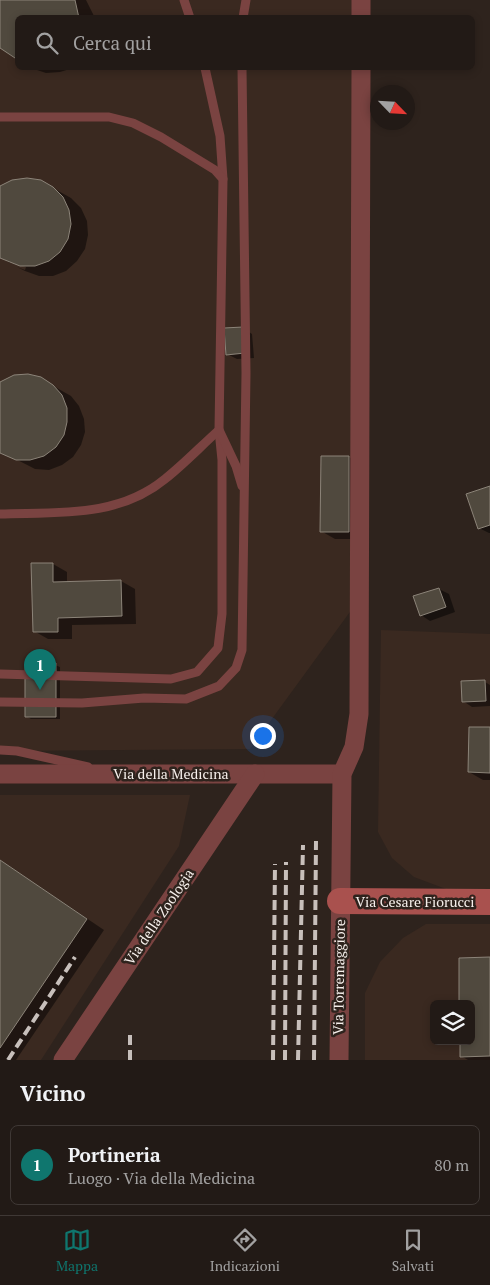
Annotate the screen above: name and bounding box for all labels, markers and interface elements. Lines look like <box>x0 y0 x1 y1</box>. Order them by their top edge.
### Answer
search box <box>15 15 475 70</box>
icon: search <box>33 29 61 57</box>
text: Cerca qui <box>73 30 152 55</box>
north arrow <box>370 85 415 130</box>
pin: 1 <box>24 649 56 690</box>
your location <box>250 723 276 749</box>
street label: Via della Medicina <box>113 764 229 783</box>
street label: Via della Zoologia <box>119 865 198 969</box>
street label: Via Cesare Fiorucci <box>356 892 474 911</box>
street label: Via Torremaggiore <box>328 919 349 1035</box>
map controls <box>430 1000 475 1045</box>
button: layers <box>430 1000 475 1045</box>
text: Vicino <box>20 1079 86 1107</box>
text: Portineria <box>68 1142 160 1167</box>
text: 1 <box>32 1154 42 1176</box>
text: 80 m <box>434 1154 469 1176</box>
text: Luogo · Via della Medicina <box>68 1167 255 1189</box>
tab: Mappa <box>56 1226 98 1275</box>
tab: Indicazioni <box>210 1226 280 1275</box>
tab: Salvati <box>392 1226 434 1275</box>

